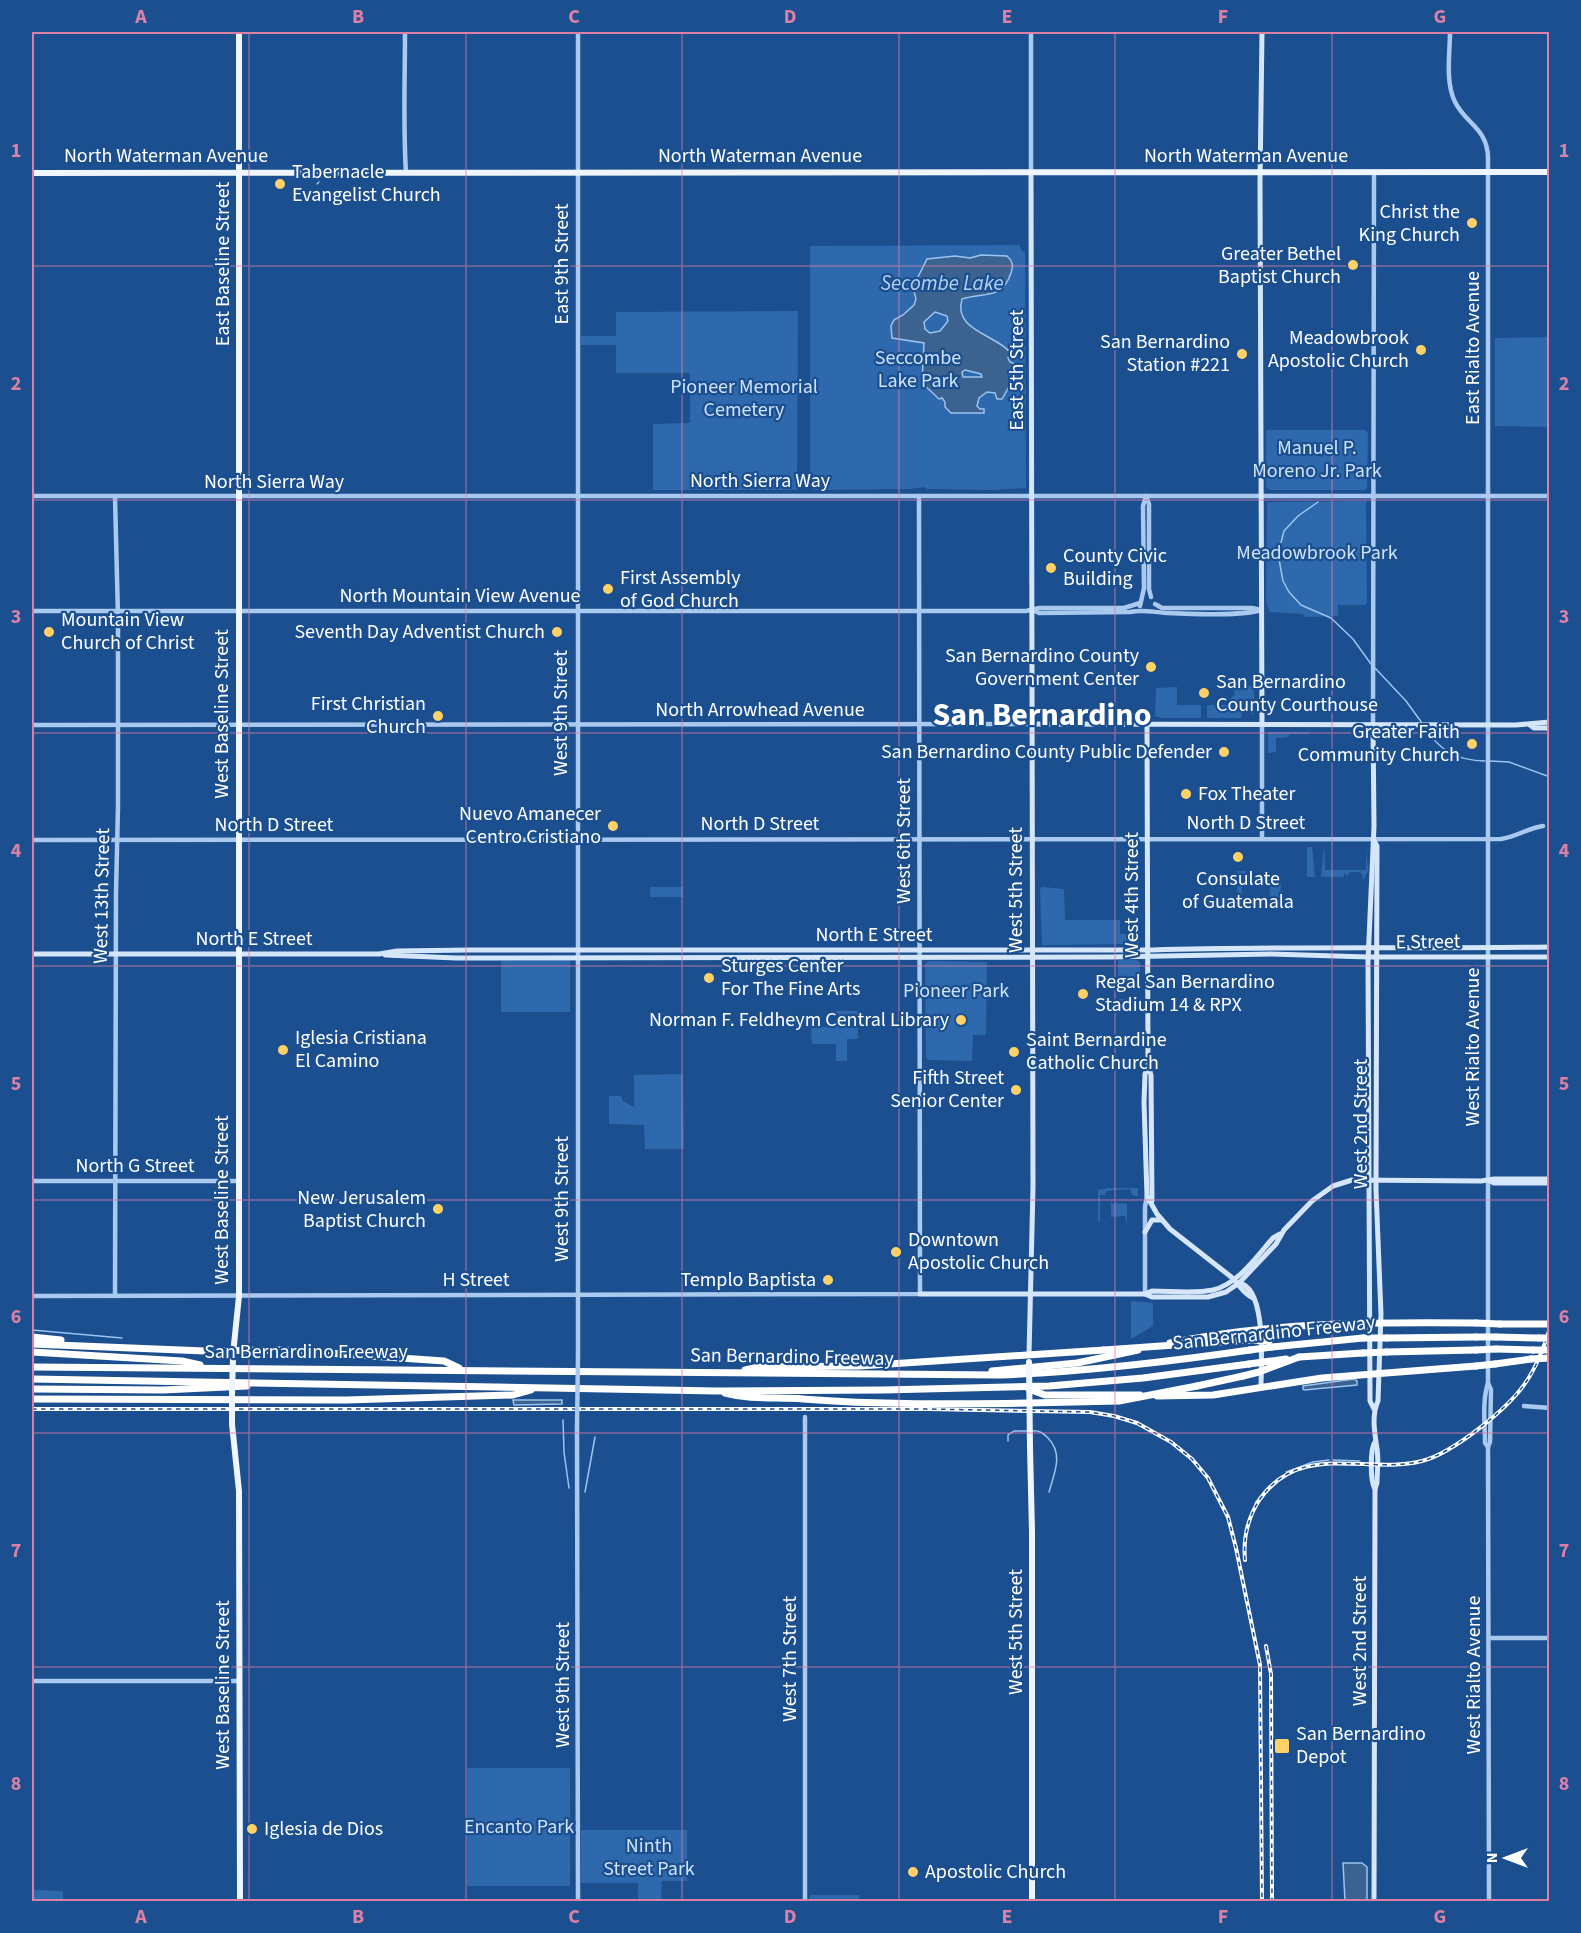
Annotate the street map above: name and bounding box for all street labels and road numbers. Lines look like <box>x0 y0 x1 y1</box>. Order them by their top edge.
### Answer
street label: North Waterman Avenue <box>64 142 268 170</box>
street label: North Waterman Avenue <box>658 142 862 170</box>
street label: North Waterman Avenue <box>1144 142 1348 170</box>
street label: East Baseline Street <box>209 182 237 346</box>
street label: East 9th Street <box>548 203 576 325</box>
street label: East Rialto Avenue <box>1459 271 1487 425</box>
street label: East 5th Street <box>1003 309 1031 431</box>
street label: North Sierra Way <box>690 467 831 495</box>
street label: North Sierra Way <box>204 468 345 496</box>
street label: North Mountain View Avenue <box>339 582 581 610</box>
street label: West Baseline Street <box>208 629 236 799</box>
street label: West 9th Street <box>547 650 575 776</box>
street label: North Arrowhead Avenue <box>655 696 865 724</box>
street label: West 6th Street <box>890 778 918 904</box>
street label: North D Street <box>1187 809 1306 837</box>
street label: North D Street <box>701 810 820 838</box>
street label: North D Street <box>215 811 334 839</box>
street label: West 5th Street <box>1002 827 1030 953</box>
street label: West 13th Street <box>87 828 117 964</box>
street label: West 4th Street <box>1118 832 1146 958</box>
street label: North E Street <box>815 921 933 949</box>
street label: North E Street <box>195 925 313 953</box>
street label: E Street <box>1395 927 1461 957</box>
street label: West Rialto Avenue <box>1459 968 1487 1126</box>
street label: West 2nd Street <box>1347 1059 1375 1189</box>
street label: West Baseline Street <box>208 1115 236 1285</box>
street label: West 9th Street <box>548 1136 576 1262</box>
street label: North G Street <box>76 1152 195 1180</box>
street label: H Street <box>442 1266 510 1294</box>
street label: San Bernardino Freeway <box>1171 1308 1377 1358</box>
street label: San Bernardino Freeway <box>204 1338 408 1366</box>
street label: San Bernardino Freeway <box>690 1341 895 1373</box>
street label: West 5th Street <box>1002 1569 1030 1695</box>
street label: West 2nd Street <box>1346 1576 1374 1706</box>
street label: West 7th Street <box>776 1596 804 1722</box>
street label: West Rialto Avenue <box>1460 1596 1488 1754</box>
street label: West Baseline Street <box>209 1600 237 1770</box>
street label: West 9th Street <box>549 1622 577 1748</box>

